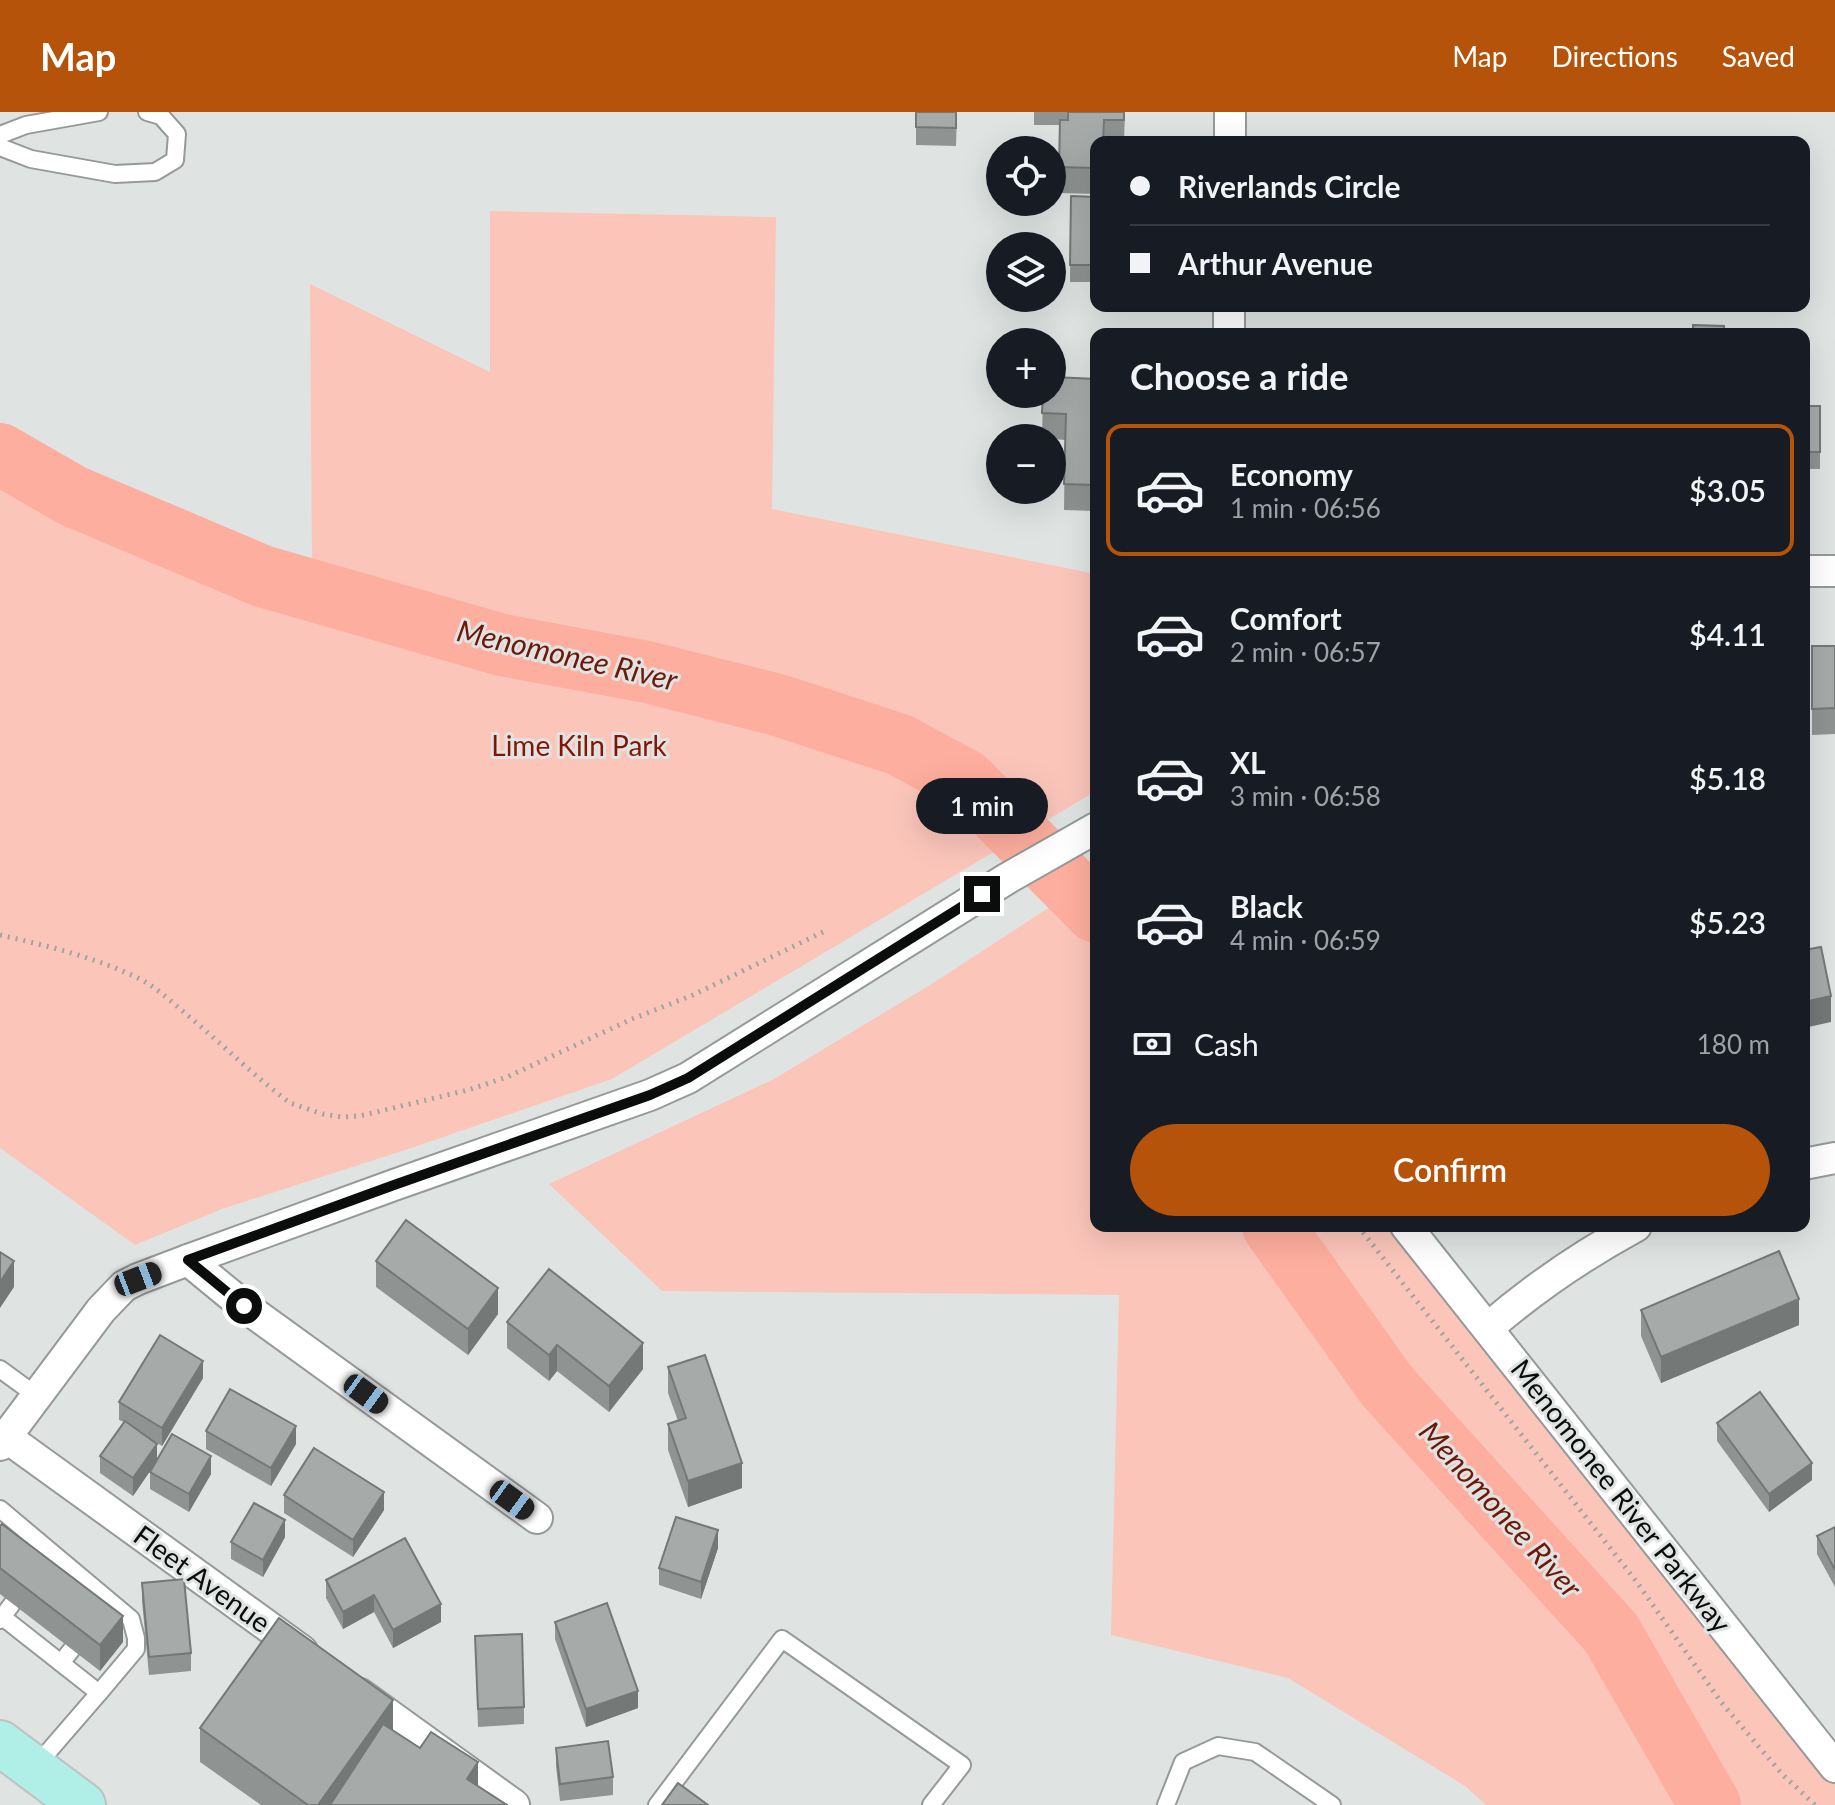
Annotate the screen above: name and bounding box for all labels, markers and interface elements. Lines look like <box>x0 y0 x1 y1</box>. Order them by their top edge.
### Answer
text: Map <box>40 33 116 79</box>
text: Map <box>1452 39 1507 73</box>
text: Directions <box>1551 39 1678 73</box>
text: Saved <box>1722 39 1795 73</box>
map controls <box>986 136 1066 504</box>
button: locate <box>986 136 1066 216</box>
text: Riverlands Circle <box>1178 168 1401 204</box>
button: layers <box>986 232 1066 312</box>
text: Arthur Avenue <box>1178 245 1373 281</box>
button: + <box>986 328 1066 408</box>
text: Choose a ride <box>1130 354 1349 398</box>
button: − <box>986 424 1066 504</box>
icon: car <box>1134 454 1206 526</box>
text: Economy <box>1230 456 1353 492</box>
text: $3.05 <box>1689 472 1766 508</box>
text: 1 min · 06:56 <box>1230 492 1381 524</box>
icon: car <box>1134 598 1206 670</box>
text: Comfort <box>1230 600 1342 636</box>
water label: Menomonee River <box>454 611 682 697</box>
text: $4.11 <box>1689 616 1766 652</box>
text: 2 min · 06:57 <box>1230 636 1381 668</box>
park label: Lime Kiln Park <box>491 728 667 762</box>
icon: car <box>1134 742 1206 814</box>
text: XL <box>1230 744 1266 780</box>
text: $5.18 <box>1689 760 1766 796</box>
callout: 1 min <box>916 778 1048 834</box>
text: 3 min · 06:58 <box>1230 780 1381 812</box>
text: 1 min <box>950 790 1014 822</box>
route end <box>964 876 1000 912</box>
icon: car <box>1134 886 1206 958</box>
text: Black <box>1230 888 1303 924</box>
text: $5.23 <box>1689 904 1766 940</box>
text: 4 min · 06:59 <box>1230 924 1381 956</box>
icon: cash <box>1130 1022 1174 1066</box>
text: Cash <box>1194 1026 1259 1062</box>
text: 180 m <box>1697 1028 1770 1060</box>
button: Confirm <box>1130 1124 1770 1216</box>
car <box>111 1259 165 1299</box>
route start <box>226 1288 262 1324</box>
street label: Menomonee River Parkway <box>1505 1352 1739 1639</box>
car <box>340 1370 392 1418</box>
water label: Menomonee River <box>1413 1413 1591 1605</box>
car <box>486 1476 538 1524</box>
street label: Fleet Avenue <box>128 1517 278 1639</box>

